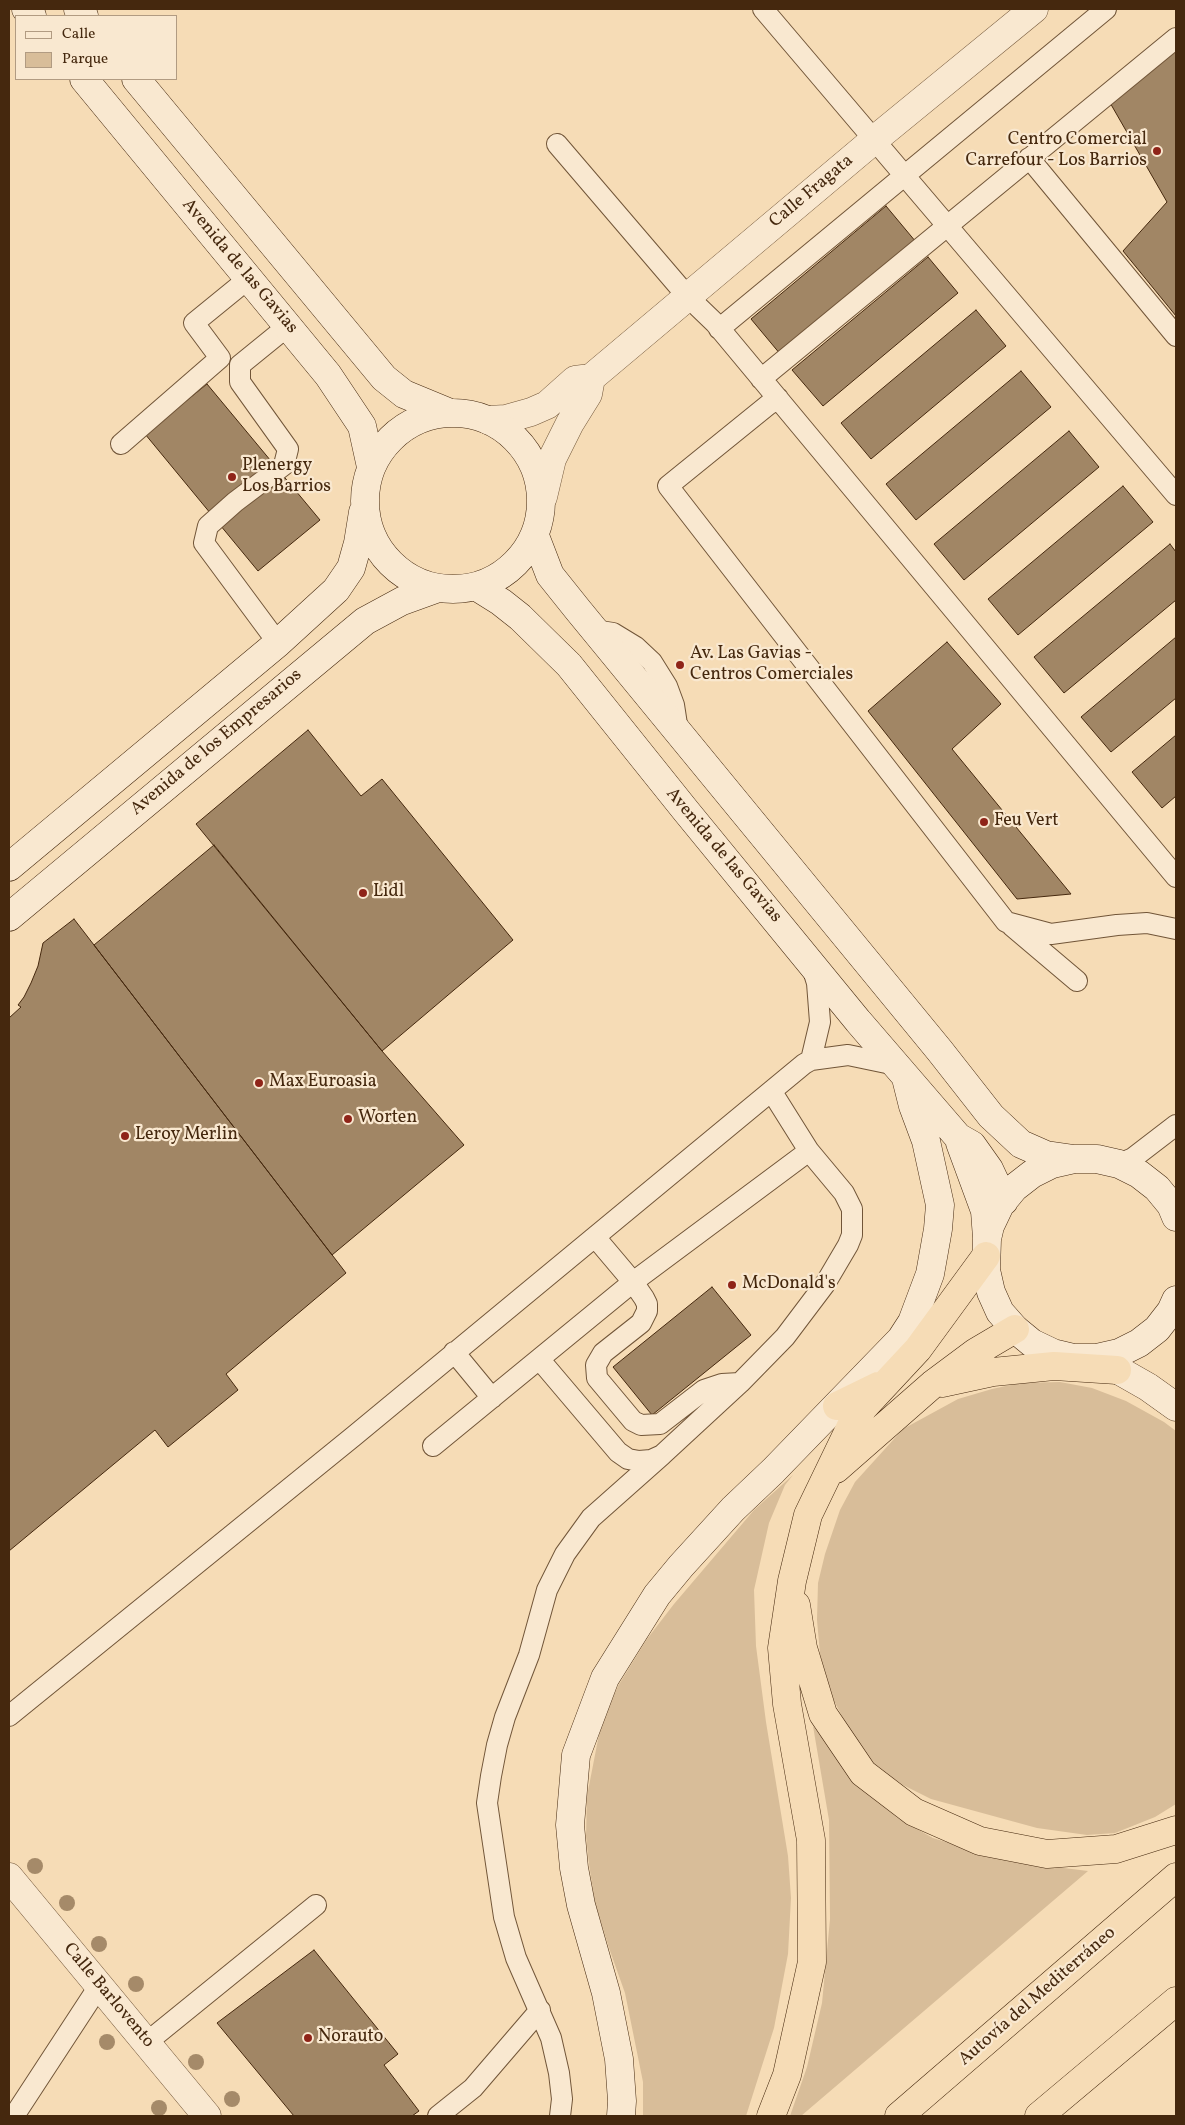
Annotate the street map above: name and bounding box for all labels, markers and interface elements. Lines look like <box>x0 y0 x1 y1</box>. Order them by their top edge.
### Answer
legend <box>15 15 178 80</box>
text: Calle <box>62 24 95 45</box>
text: Parque <box>62 49 108 70</box>
place label: Centro Comercial Carrefour - Los Barrios <box>966 130 1147 172</box>
marker: Centro Comercial Carrefour - Los Barrios <box>1151 145 1163 157</box>
street label: Calle Fragata <box>766 151 858 233</box>
street label: Avenida de las Gavias <box>176 195 302 339</box>
place label: Plenergy Los Barrios <box>242 456 331 498</box>
marker: Plenergy Los Barrios <box>226 471 238 483</box>
place label: Av. Las Gavias - Centros Comerciales <box>690 644 853 686</box>
marker: Av. Las Gavias - Centros Comerciales <box>674 659 686 671</box>
street label: Avenida de los Empresarios <box>127 665 307 821</box>
street label: Avenida de las Gavias <box>660 784 786 928</box>
place label: Feu Vert <box>994 811 1059 833</box>
marker: Feu Vert <box>978 816 990 828</box>
place label: Lidl <box>373 882 404 904</box>
marker: Lidl <box>357 887 369 899</box>
place label: Max Euroasia <box>269 1072 377 1094</box>
marker: Max Euroasia <box>253 1077 265 1089</box>
place label: Worten <box>358 1108 417 1130</box>
marker: Worten <box>342 1113 354 1125</box>
place label: Leroy Merlin <box>135 1125 238 1147</box>
marker: Leroy Merlin <box>119 1130 131 1142</box>
place label: McDonald's <box>742 1274 836 1296</box>
marker: McDonald's <box>726 1279 738 1291</box>
street label: Autovía del Mediterráneo <box>955 1923 1121 2071</box>
street label: Calle Barlovento <box>58 1939 158 2053</box>
place label: Norauto <box>318 2027 383 2049</box>
marker: Norauto <box>302 2032 314 2044</box>

